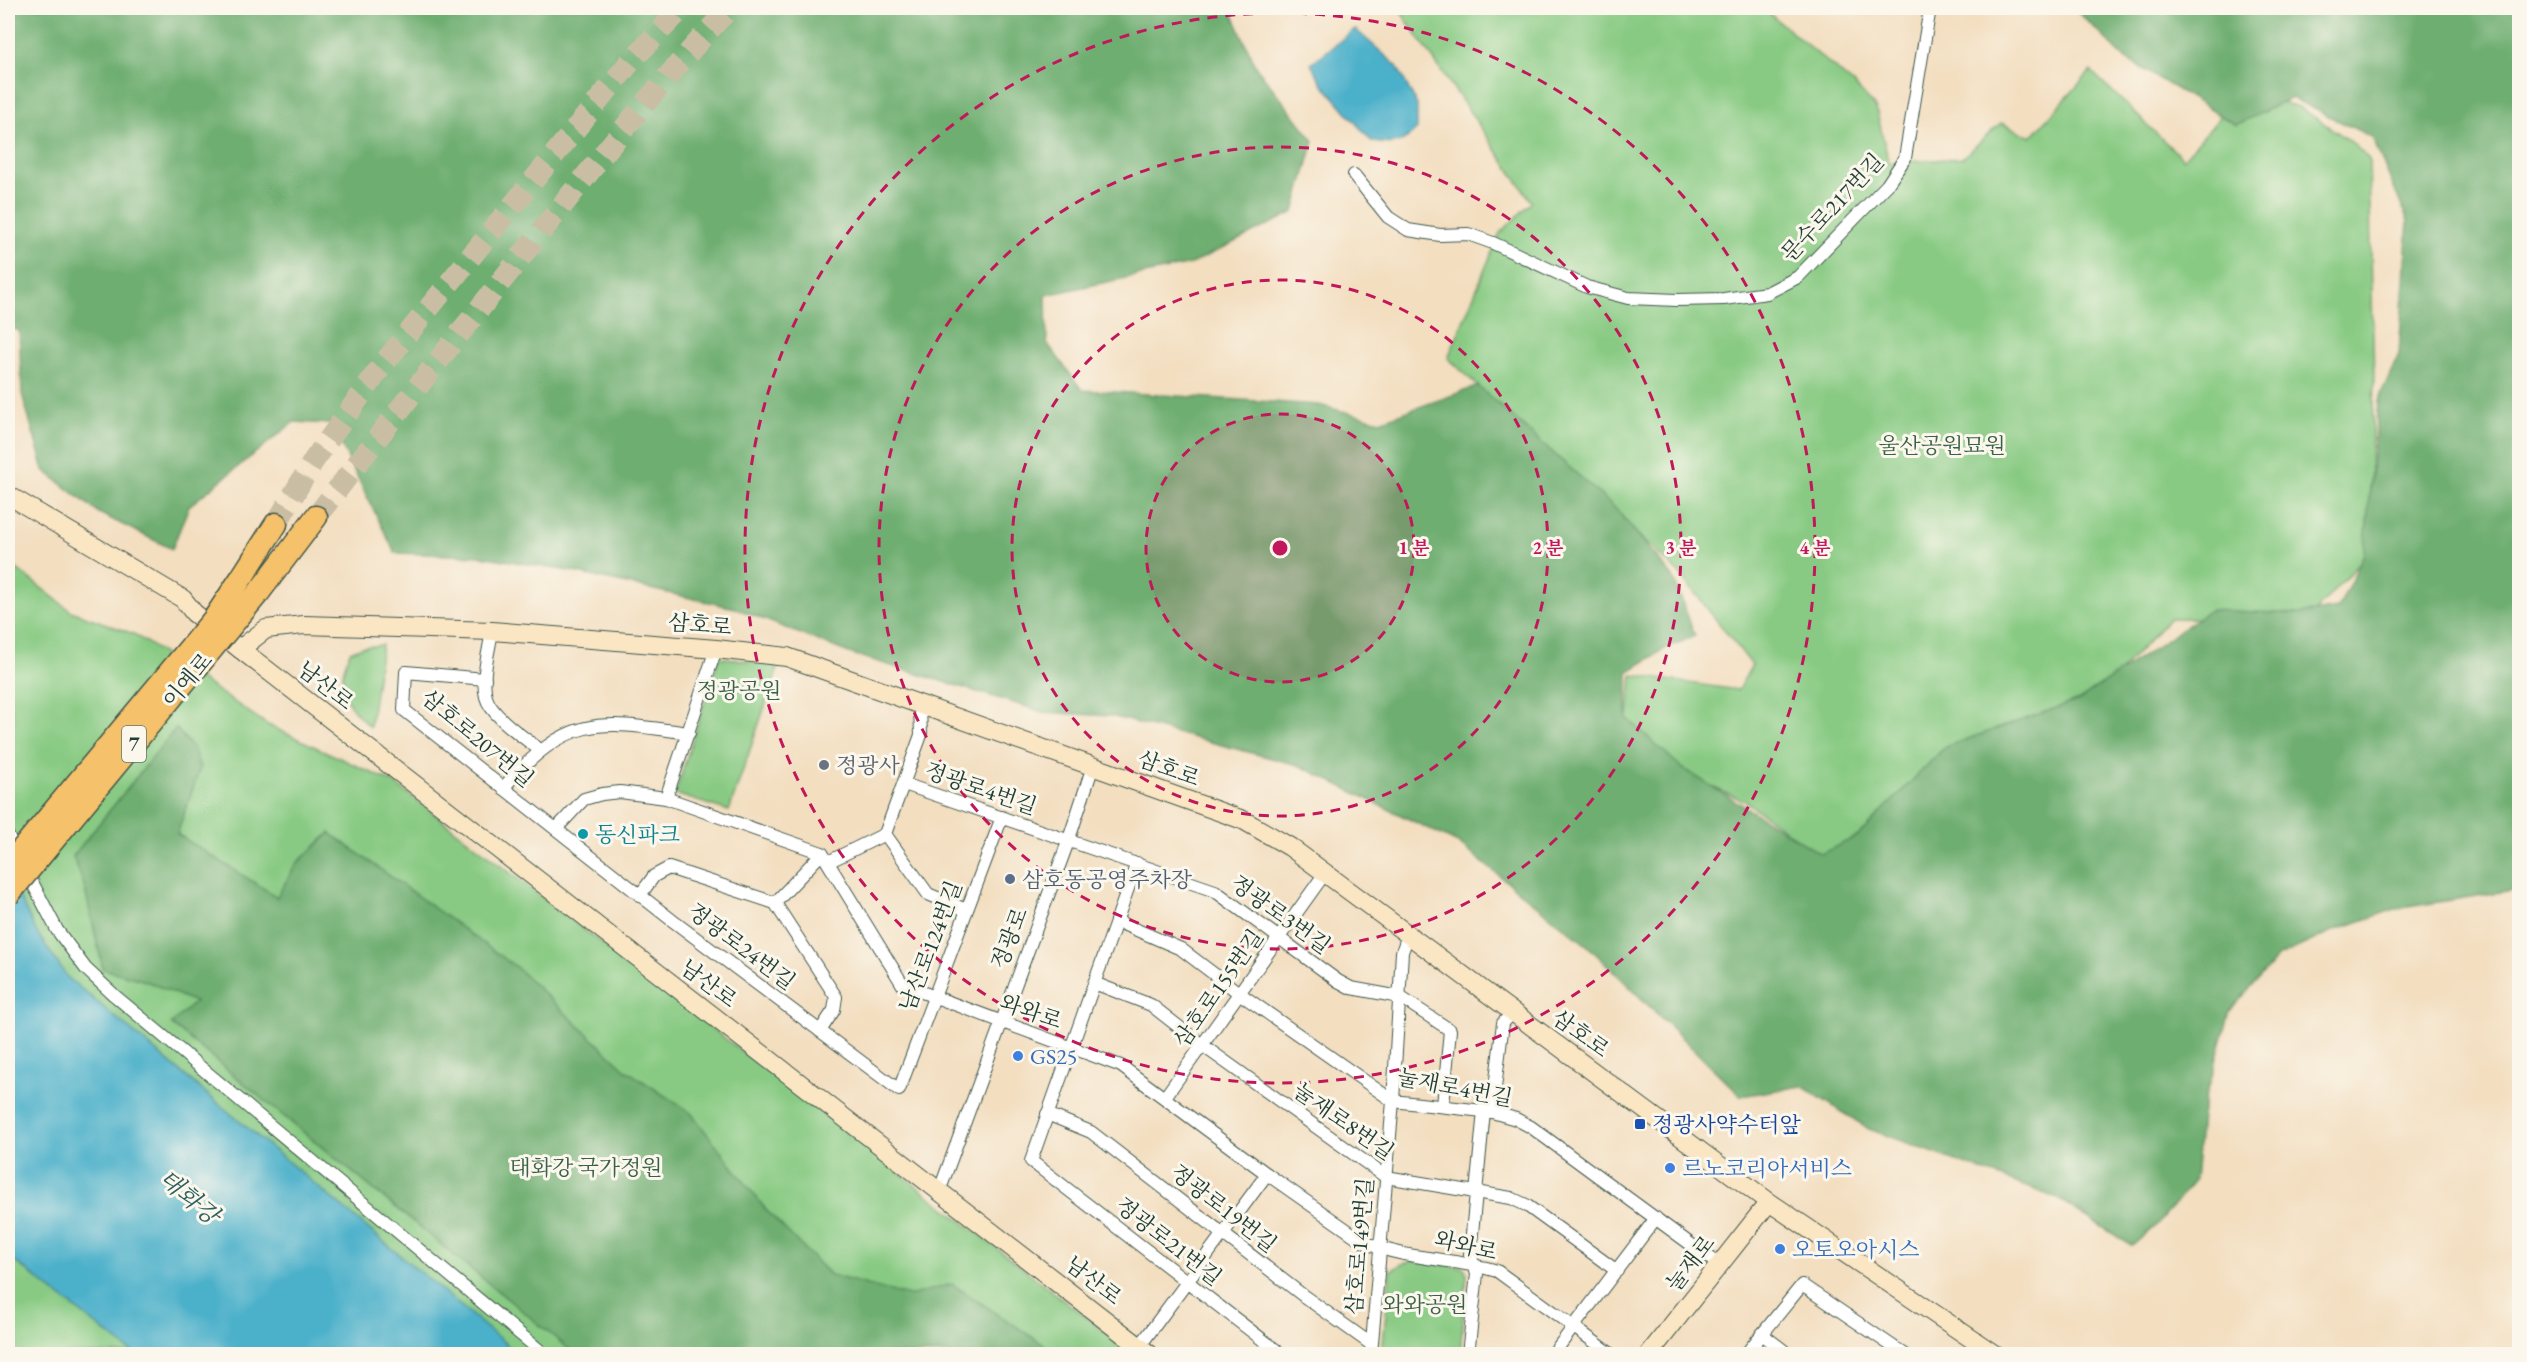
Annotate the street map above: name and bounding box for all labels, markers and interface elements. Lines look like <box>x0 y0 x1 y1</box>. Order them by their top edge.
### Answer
street label: 문수로217번길 <box>1775 147 1890 268</box>
park label: 울산공원묘원 <box>1878 431 2006 460</box>
text: 1 분 <box>1398 536 1430 559</box>
text: 2 분 <box>1532 536 1564 559</box>
text: 3 분 <box>1665 536 1697 559</box>
text: 4 분 <box>1799 536 1831 559</box>
centre of rings <box>1270 538 1290 558</box>
street label: 삼호로 <box>667 607 733 642</box>
street label: 이예로 <box>156 647 219 714</box>
street label: 남산로 <box>292 654 360 716</box>
park label: 정광공원 <box>696 676 782 705</box>
street label: 삼호로207번길 <box>416 683 540 794</box>
road number: 7 <box>122 726 146 762</box>
street label: 삼호로 <box>1134 744 1204 793</box>
place label: 정광사 <box>836 751 901 780</box>
street label: 정광로4번길 <box>921 756 1041 821</box>
marker: 정광사 <box>817 758 831 772</box>
place label: 동신파크 <box>595 820 680 849</box>
marker: 동신파크 <box>576 827 590 841</box>
place label: 삼호동공영주차장 <box>1022 865 1193 894</box>
street label: 정광로3번길 <box>1225 868 1336 960</box>
marker: 삼호동공영주차장 <box>1003 872 1017 886</box>
street label: 남산로124번길 <box>892 877 969 1016</box>
street label: 정광로24번길 <box>682 896 801 996</box>
street label: 정광로 <box>985 903 1034 973</box>
street label: 삼호로155번길 <box>1167 923 1270 1053</box>
street label: 남산로 <box>675 953 743 1014</box>
street label: 와와로 <box>996 987 1066 1036</box>
street label: 삼호로 <box>1546 1003 1615 1064</box>
place label: GS25 <box>1030 1042 1077 1071</box>
marker: GS25 <box>1011 1049 1025 1063</box>
street label: 눌재로4번길 <box>1395 1062 1515 1113</box>
street label: 눌재로8번길 <box>1288 1076 1400 1167</box>
place label: 정광사약수터앞 <box>1652 1110 1802 1139</box>
marker: 정광사약수터앞 <box>1633 1117 1647 1131</box>
park label: 태화강 국가정원 <box>509 1153 663 1182</box>
place label: 르노코리아서비스 <box>1682 1154 1852 1183</box>
street label: 정광로19번길 <box>1165 1158 1283 1259</box>
marker: 르노코리아서비스 <box>1663 1161 1677 1175</box>
water label: 태화강 <box>153 1162 229 1233</box>
street label: 삼호로149번길 <box>1339 1176 1380 1316</box>
street label: 정광로21번길 <box>1110 1191 1228 1292</box>
street label: 와와로 <box>1432 1224 1500 1267</box>
street label: 눌재로 <box>1659 1229 1721 1297</box>
place label: 오토오아시스 <box>1792 1235 1920 1264</box>
marker: 오토오아시스 <box>1773 1242 1787 1256</box>
street label: 남산로 <box>1060 1249 1128 1311</box>
park label: 와와공원 <box>1382 1290 1468 1319</box>

